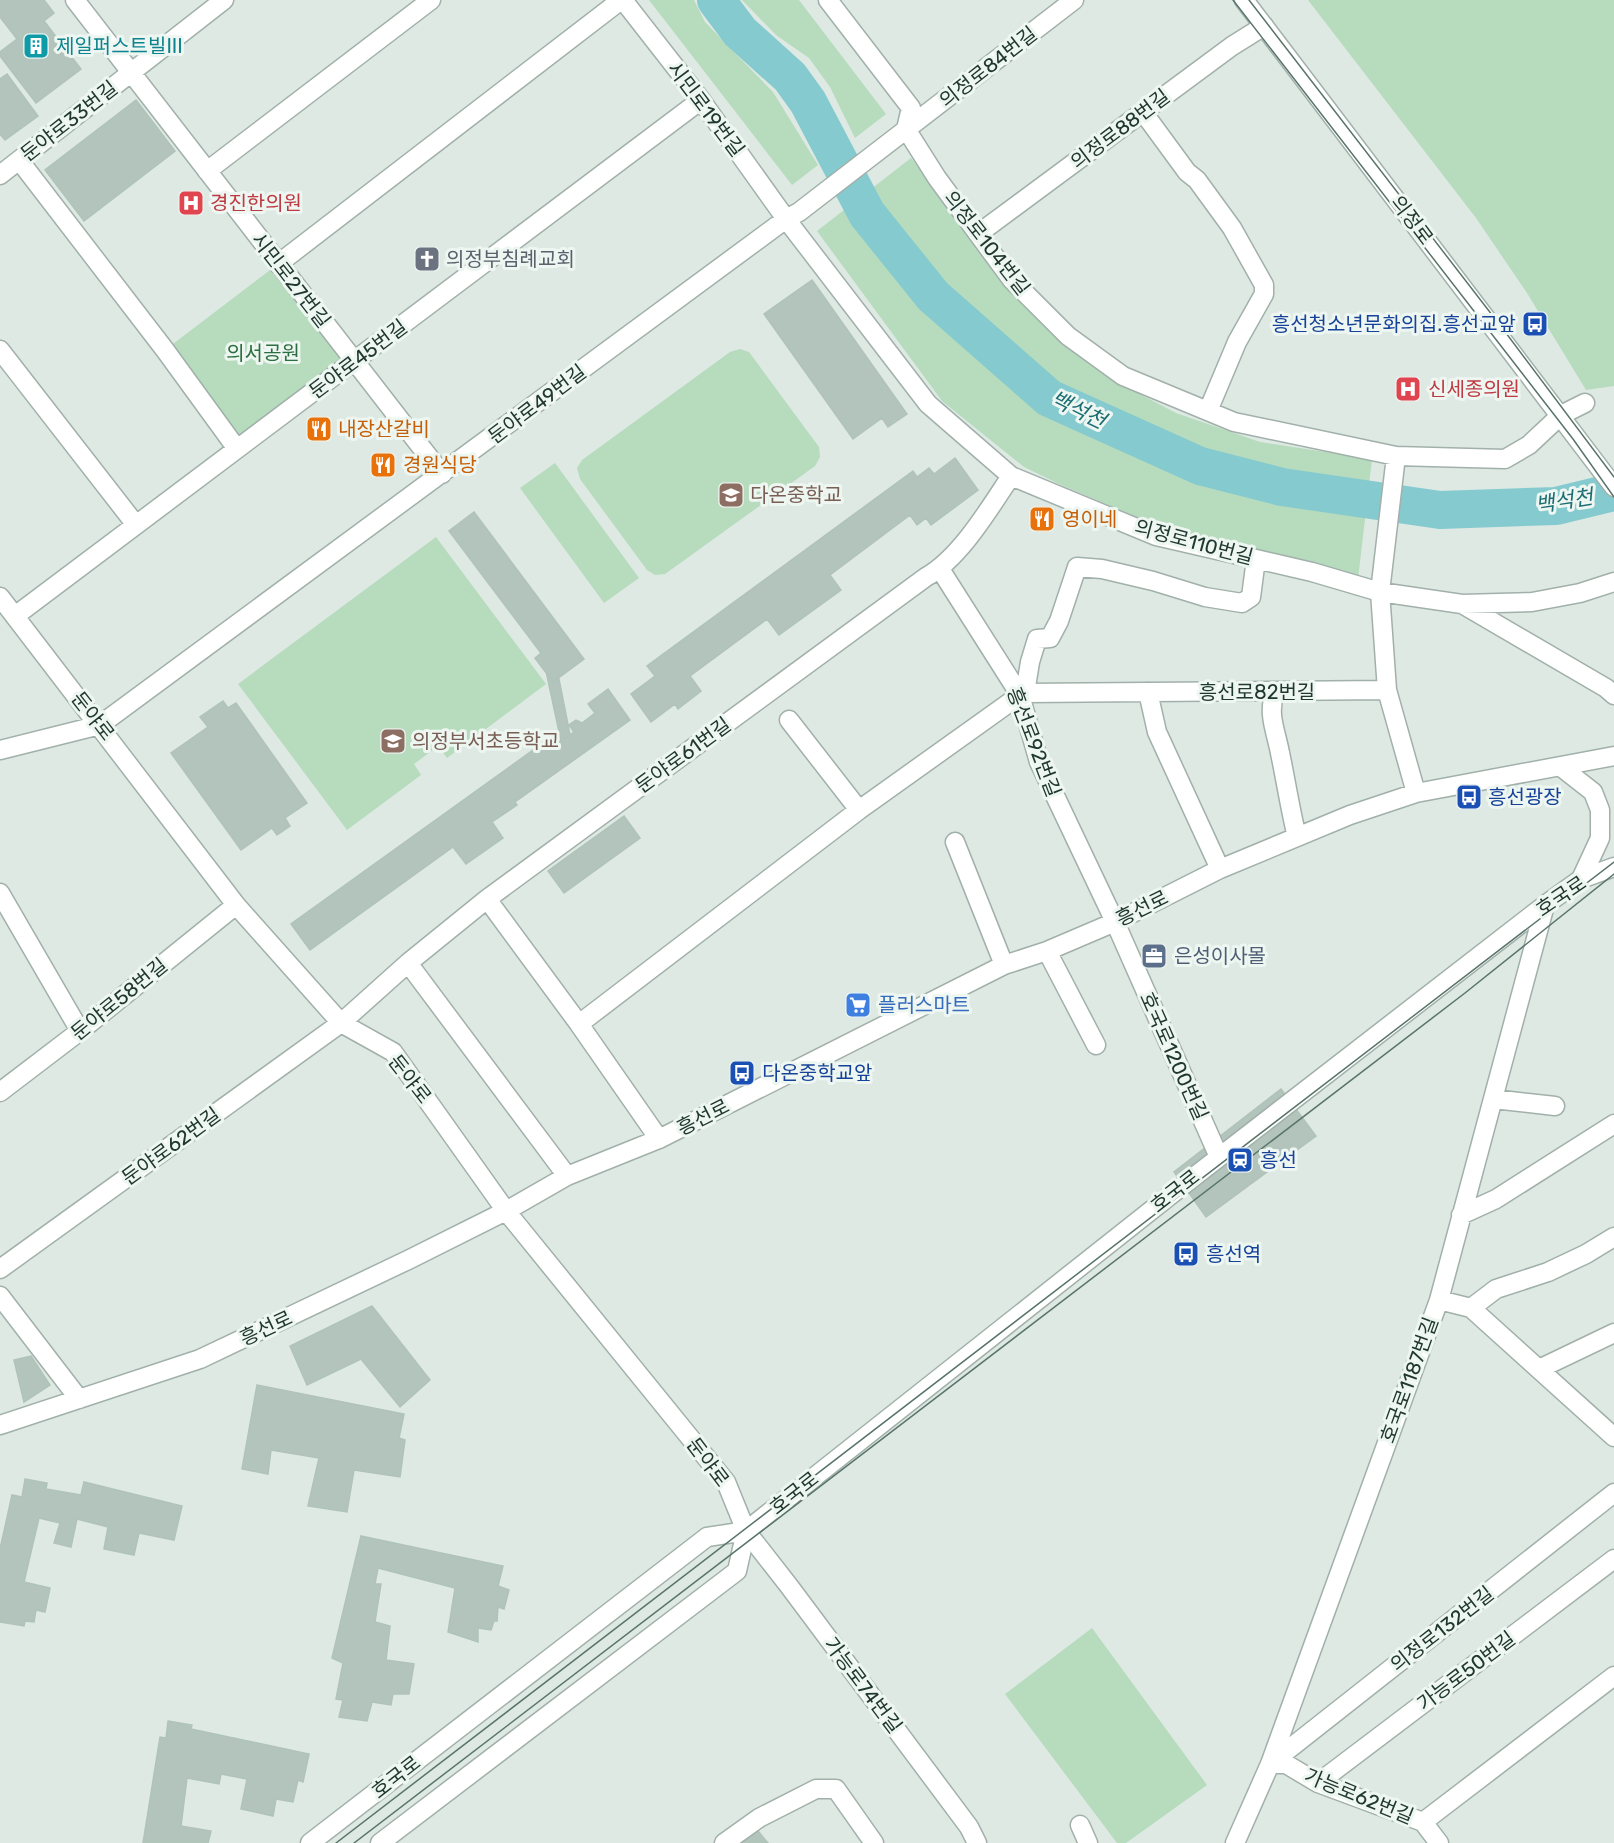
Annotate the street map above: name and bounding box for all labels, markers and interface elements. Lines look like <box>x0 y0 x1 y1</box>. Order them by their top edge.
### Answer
street label: 의정로84번길 <box>934 21 1042 113</box>
building icon: 제일퍼스트빌III <box>21 31 51 61</box>
place label: 제일퍼스트빌III <box>56 34 183 58</box>
street label: 시민로19번길 <box>663 57 749 161</box>
street label: 둔야로33번길 <box>16 76 122 166</box>
street label: 의정로88번길 <box>1066 84 1174 174</box>
street label: 의정로104번길 <box>939 186 1035 300</box>
hospital icon: 경진한의원 <box>176 188 206 218</box>
place label: 경진한의원 <box>210 191 302 215</box>
street label: 의정로 <box>1386 191 1438 249</box>
street label: 시민로27번길 <box>246 228 336 332</box>
church icon: 의정부침례교회 <box>412 244 442 274</box>
place label: 의정부침례교회 <box>446 247 575 271</box>
bus stop icon: 흥선청소년문화의집.흥선교앞 <box>1520 309 1550 339</box>
place label: 흥선청소년문화의집.흥선교앞 <box>1272 312 1516 336</box>
street label: 둔야로45번길 <box>304 314 412 404</box>
park label: 의서공원 <box>226 341 300 365</box>
street label: 둔야로49번길 <box>483 359 591 449</box>
hospital icon: 신세종의원 <box>1393 374 1423 404</box>
place label: 신세종의원 <box>1428 377 1520 401</box>
water label: 백석천 <box>1047 386 1112 435</box>
restaurant icon: 내장산갈비 <box>304 414 334 444</box>
place label: 내장산갈비 <box>338 417 430 441</box>
restaurant icon: 경원식당 <box>368 450 398 480</box>
place label: 경원식당 <box>403 453 477 477</box>
school or university icon: 다온중학교 <box>716 480 746 510</box>
place label: 다온중학교 <box>750 483 842 507</box>
water label: 백석천 <box>1533 483 1597 517</box>
restaurant icon: 영이네 <box>1027 504 1057 534</box>
place label: 영이네 <box>1062 507 1117 531</box>
street label: 의정로110번길 <box>1132 515 1256 569</box>
street label: 흥선로82번길 <box>1199 680 1315 704</box>
street label: 흥선로92번길 <box>1002 684 1066 800</box>
street label: 둔야로 <box>67 687 119 745</box>
street label: 둔야로61번길 <box>631 712 735 798</box>
school or university icon: 의정부서초등학교 <box>378 726 408 756</box>
place label: 의정부서초등학교 <box>412 729 559 753</box>
bus stop icon: 흥선광장 <box>1454 782 1484 812</box>
place label: 흥선광장 <box>1488 785 1562 809</box>
street label: 호국로 <box>1531 871 1591 921</box>
street label: 흥선로 <box>1112 885 1172 931</box>
office icon: 은성이사몰 <box>1139 941 1169 971</box>
place label: 은성이사몰 <box>1174 944 1266 968</box>
street label: 둔야로58번길 <box>66 953 172 1045</box>
street label: 호국로1200번길 <box>1135 988 1213 1124</box>
supermarket icon: 플러스마트 <box>843 990 873 1020</box>
place label: 플러스마트 <box>878 993 970 1017</box>
street label: 둔야로 <box>384 1050 436 1108</box>
bus stop icon: 다온중학교앞 <box>727 1058 757 1088</box>
place label: 다온중학교앞 <box>762 1061 872 1085</box>
street label: 흥선로 <box>673 1094 733 1140</box>
street label: 둔야로62번길 <box>117 1102 225 1190</box>
station icon: 흥선 <box>1225 1145 1255 1175</box>
place label: 흥선 <box>1260 1148 1297 1172</box>
street label: 호국로 <box>1146 1165 1204 1217</box>
bus stop icon: 흥선역 <box>1171 1239 1201 1269</box>
place label: 흥선역 <box>1206 1242 1261 1266</box>
street label: 흥선로 <box>236 1305 296 1351</box>
street label: 호국로1187번길 <box>1375 1314 1443 1446</box>
street label: 둔야로 <box>682 1433 734 1491</box>
street label: 호국로 <box>765 1467 823 1519</box>
street label: 의정로132번길 <box>1386 1581 1498 1677</box>
street label: 가능로50번길 <box>1412 1626 1520 1716</box>
street label: 가능로74번길 <box>819 1632 907 1738</box>
street label: 호국로 <box>367 1751 425 1803</box>
street label: 가능로62번길 <box>1301 1763 1417 1829</box>

